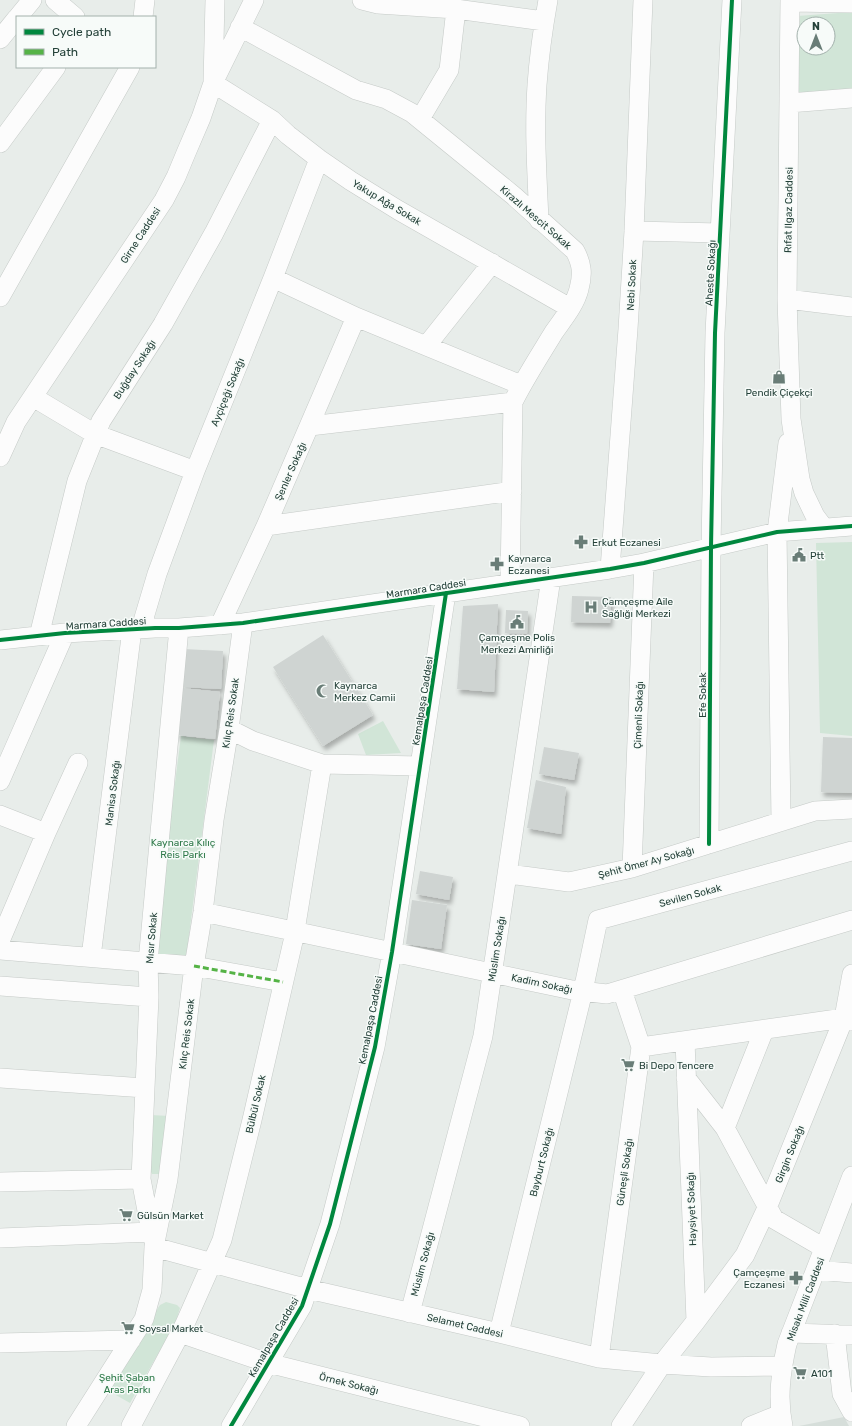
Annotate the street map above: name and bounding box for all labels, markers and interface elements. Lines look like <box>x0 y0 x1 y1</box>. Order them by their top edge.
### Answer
legend <box>16 16 156 68</box>
north arrow <box>796 16 836 56</box>
text: N <box>812 20 820 33</box>
text: Cycle path <box>52 25 111 39</box>
text: Path <box>52 45 78 59</box>
street label: Rıfat Ilgaz Caddesi <box>782 167 796 253</box>
street label: Yakup Ağa Sokak <box>350 177 424 229</box>
street label: Kirazlı Mescit Sokak <box>497 183 574 253</box>
street label: Girne Caddesi <box>118 205 163 266</box>
street label: Aheste Sokağı <box>703 240 719 307</box>
street label: Nebi Sokak <box>625 258 639 311</box>
street label: Buğday Sokağı <box>111 337 159 402</box>
street label: Ayçiçeği Sokağı <box>209 356 247 428</box>
shop icon: Pendik Çiçekçi <box>771 369 787 385</box>
place label: Pendik Çiçekçi <box>746 387 812 399</box>
street label: Şenler Sokağı <box>273 440 309 503</box>
pharmacy icon: Erkut Eczanesi <box>573 534 589 550</box>
place label: Erkut Eczanesi <box>592 537 661 549</box>
public building icon: Ptt <box>791 547 807 563</box>
place label: Ptt <box>810 550 824 562</box>
place label: Kaynarca Eczanesi <box>508 553 551 577</box>
pharmacy icon: Kaynarca Eczanesi <box>489 556 505 572</box>
street label: Marmara Caddesi <box>385 577 467 601</box>
place label: Çamçeşme Aile Sağlığı Merkezi <box>602 596 674 620</box>
hospital icon: Çamçeşme Aile Sağlığı Merkezi <box>583 599 599 615</box>
public building icon: Çamçeşme Polis Merkezi Amirliği <box>509 614 525 630</box>
street label: Marmara Caddesi <box>65 615 147 633</box>
place label: Çamçeşme Polis Merkezi Amirliği <box>479 632 555 656</box>
street label: Kemalpaşa Caddesi <box>410 656 436 746</box>
street label: Efe Sokak <box>697 671 709 718</box>
street label: Kılıç Reis Sokak <box>220 676 242 749</box>
place label: Kaynarca Merkez Camii <box>334 680 395 704</box>
street label: Çimenli Sokağı <box>632 681 646 749</box>
mosque icon: Kaynarca Merkez Camii <box>315 683 331 699</box>
street label: Manisa Sokağı <box>103 760 123 827</box>
park label: Kaynarca Kılıç Reis Parkı <box>151 837 216 861</box>
street label: Şehit Ömer Ay Sokağı <box>597 844 695 882</box>
street label: Sevilen Sokak <box>658 882 723 910</box>
street label: Mısır Sokak <box>144 911 160 964</box>
street label: Müslim Sokağı <box>486 916 508 983</box>
street label: Kadim Sokağı <box>510 972 573 996</box>
street label: Kemalpaşa Caddesi <box>357 975 385 1065</box>
street label: Kılıç Reis Sokak <box>177 997 197 1070</box>
supermarket icon: Bi Depo Tencere <box>620 1057 636 1073</box>
place label: Bi Depo Tencere <box>639 1060 714 1072</box>
street label: Bülbül Sokak <box>243 1073 269 1135</box>
street label: Girgin Sokağı <box>773 1124 807 1185</box>
street label: Bayburt Sokağı <box>528 1127 556 1198</box>
street label: Güneşli Sokağı <box>614 1138 636 1207</box>
street label: Haysiyet Sokağı <box>685 1172 699 1246</box>
supermarket icon: Gülsün Market <box>118 1207 134 1223</box>
place label: Gülsün Market <box>137 1210 204 1222</box>
street label: Müslim Sokağı <box>409 1231 437 1298</box>
street label: Misakı Milli Caddesi <box>785 1256 827 1343</box>
place label: Çamçeşme Eczanesi <box>733 1267 785 1291</box>
pharmacy icon: Çamçeşme Eczanesi <box>788 1270 804 1286</box>
street label: Kemalpaşa Caddesi <box>246 1296 302 1379</box>
street label: Selamet Caddesi <box>426 1311 504 1341</box>
supermarket icon: Soysal Market <box>120 1320 136 1336</box>
place label: Soysal Market <box>139 1323 203 1335</box>
supermarket icon: A101 <box>792 1365 808 1381</box>
place label: A101 <box>811 1368 832 1380</box>
street label: Örnek Sokağı <box>318 1371 380 1397</box>
park label: Şehit Şaban Aras Parkı <box>99 1372 155 1396</box>

